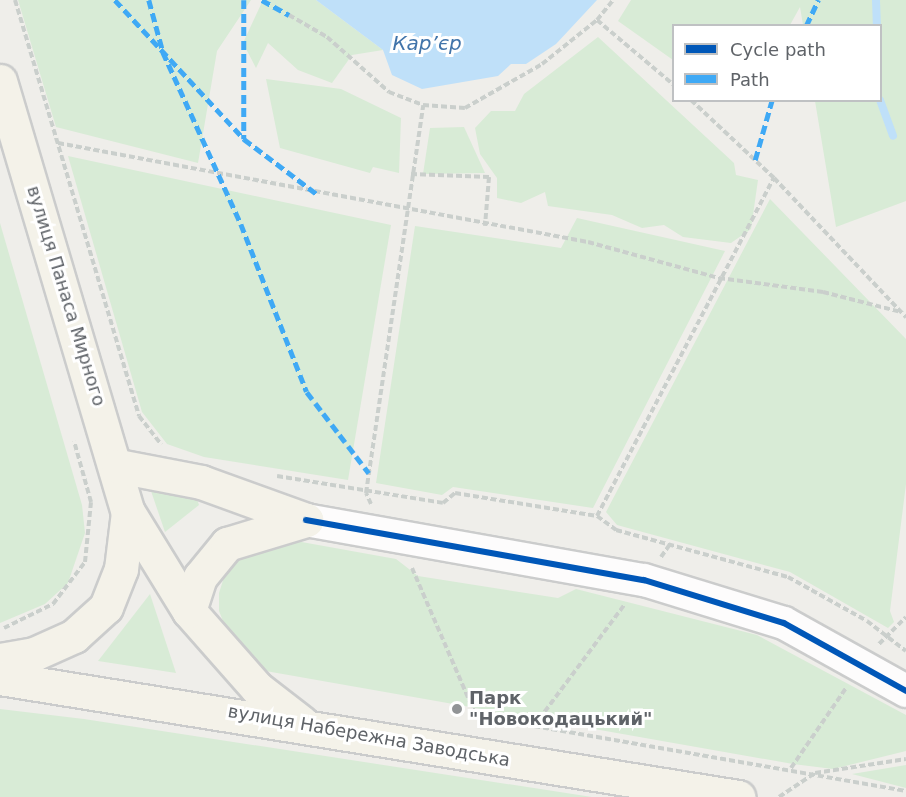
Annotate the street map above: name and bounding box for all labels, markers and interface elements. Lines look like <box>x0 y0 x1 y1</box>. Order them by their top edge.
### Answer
legend <box>672 24 882 102</box>
water label: Кар’єр <box>392 31 462 55</box>
text: Cycle path <box>730 39 826 60</box>
text: Path <box>730 69 770 90</box>
street label: вулиця Панаса Мирного <box>22 183 110 409</box>
place label: Парк "Новокодацький" <box>469 688 652 730</box>
street label: вулиця Набережна Заводська <box>226 701 512 771</box>
marker: Парк "Новокодацький" <box>450 702 464 716</box>

